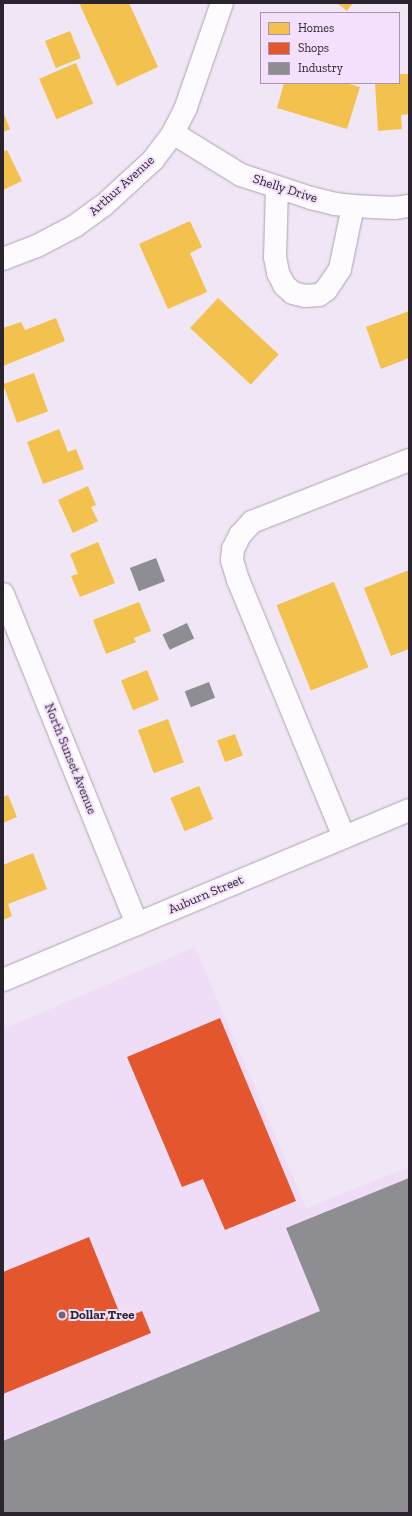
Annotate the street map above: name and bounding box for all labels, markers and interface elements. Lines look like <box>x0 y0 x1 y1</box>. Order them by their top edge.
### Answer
legend <box>260 12 400 84</box>
text: Homes <box>298 21 334 35</box>
text: Shops <box>298 41 329 55</box>
text: Industry <box>298 61 343 75</box>
street label: Arthur Avenue <box>86 152 158 220</box>
street label: Shelly Drive <box>251 171 319 207</box>
street label: North Sunset Avenue <box>40 701 100 817</box>
street label: Auburn Street <box>166 872 246 918</box>
place label: Dollar Tree <box>70 1307 135 1323</box>
marker: Dollar Tree <box>57 1310 67 1320</box>

